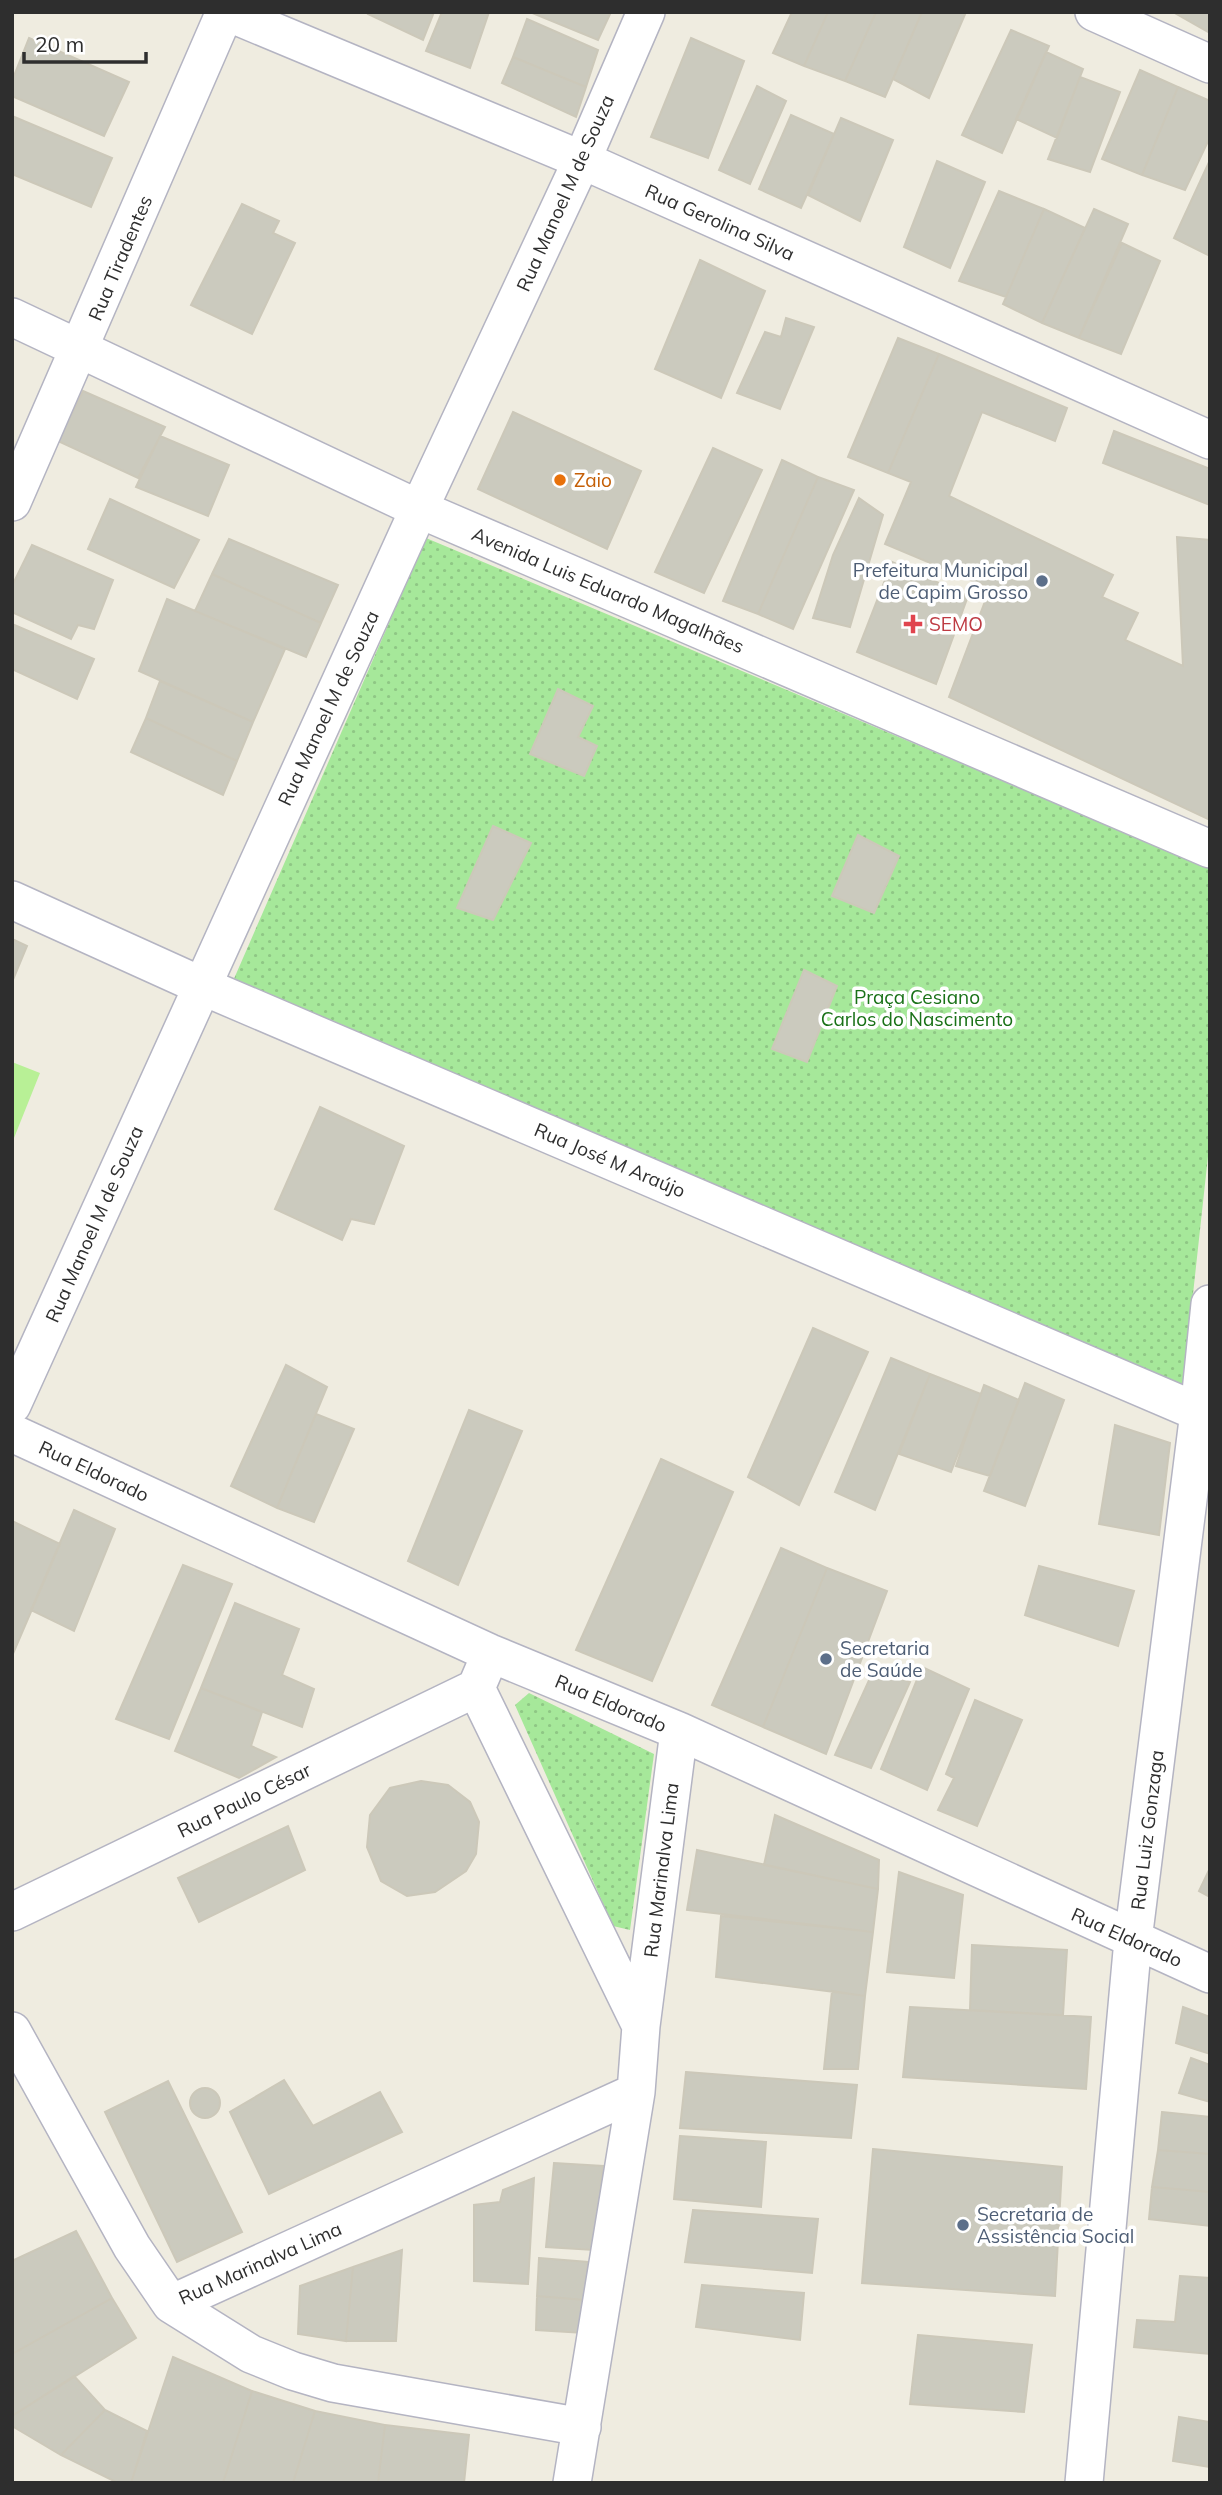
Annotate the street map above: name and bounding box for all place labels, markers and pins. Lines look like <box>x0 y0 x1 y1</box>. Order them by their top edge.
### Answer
place label: Zaio <box>574 468 612 492</box>
marker: Zaio <box>552 472 568 488</box>
place label: Prefeitura Municipal de Capim Grosso <box>853 558 1028 604</box>
marker: Prefeitura Municipal de Capim Grosso <box>1034 573 1050 589</box>
place label: SEMO <box>929 612 983 636</box>
marker: SEMO <box>903 614 923 634</box>
place label: Secretaria de Saúde <box>840 1636 930 1682</box>
marker: Secretaria de Saúde <box>818 1651 834 1667</box>
place label: Secretaria de Assistência Social <box>977 2202 1134 2248</box>
marker: Secretaria de Assistência Social <box>955 2217 971 2233</box>

